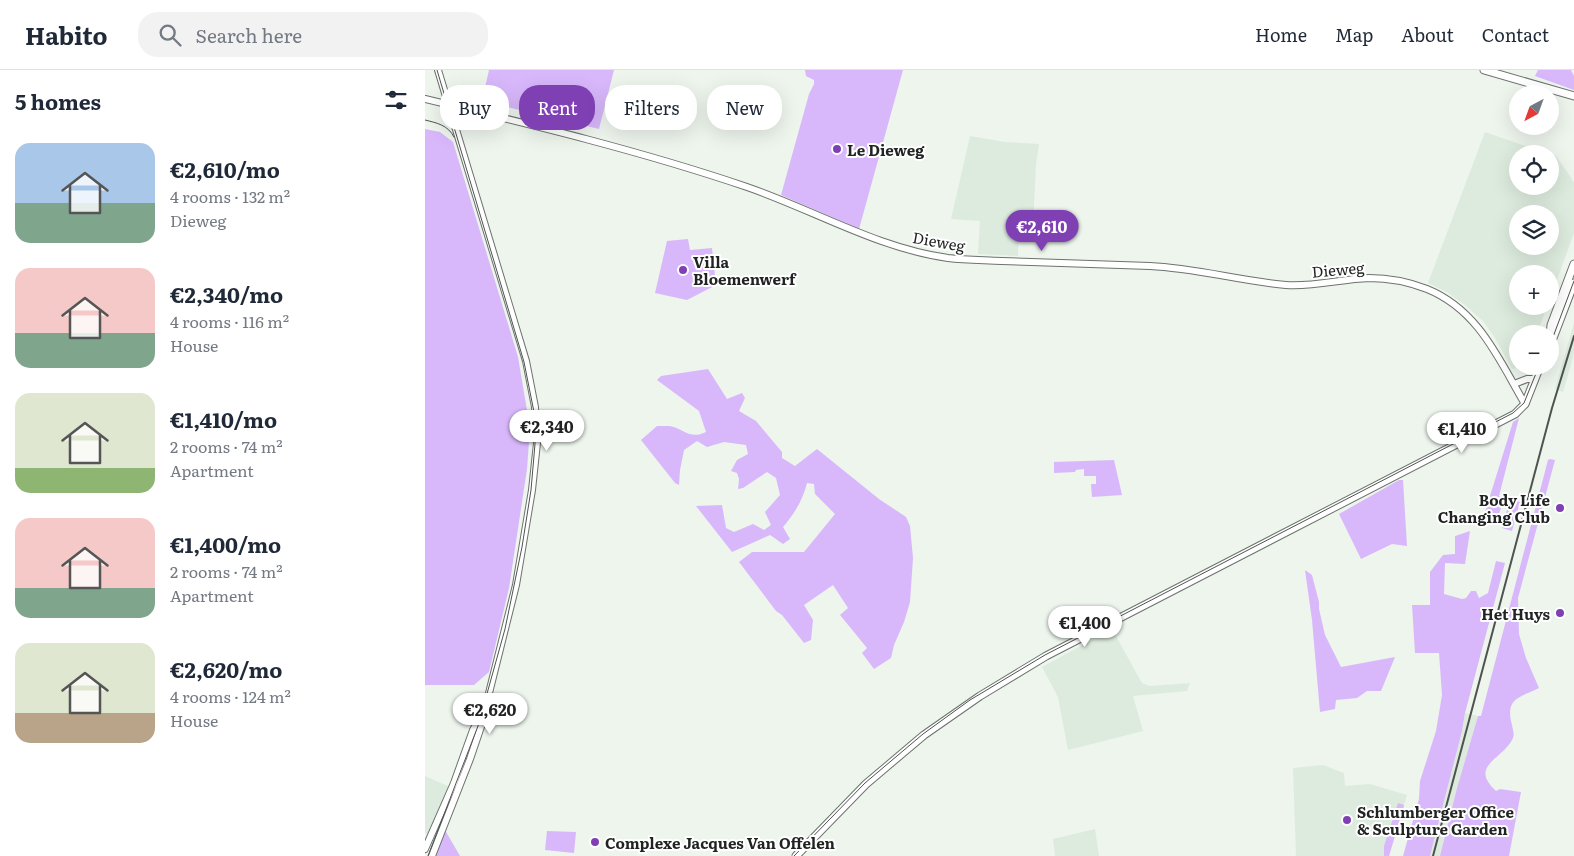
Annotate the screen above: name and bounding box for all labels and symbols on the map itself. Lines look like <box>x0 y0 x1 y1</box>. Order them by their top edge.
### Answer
north arrow <box>1509 85 1559 135</box>
place label: Le Dieweg <box>847 138 925 161</box>
marker: Le Dieweg <box>831 143 843 155</box>
pin: €2,610 <box>1001 210 1083 252</box>
street label: Dieweg <box>911 225 968 257</box>
place label: Villa Bloemenwerf <box>693 250 797 290</box>
street label: Dieweg <box>1311 255 1366 283</box>
marker: Villa Bloemenwerf <box>677 264 689 276</box>
pin: €2,340 <box>506 410 588 452</box>
pin: €1,410 <box>1421 412 1503 454</box>
place label: Body Life Changing Club <box>1438 488 1551 528</box>
marker: Body Life Changing Club <box>1554 502 1566 514</box>
place label: Het Huys <box>1481 602 1551 625</box>
pin: €1,400 <box>1044 606 1126 648</box>
marker: Het Huys <box>1554 607 1566 619</box>
pin: €2,620 <box>449 692 531 735</box>
place label: Schlumberger Office & Sculpture Garden <box>1357 800 1514 840</box>
marker: Schlumberger Office & Sculpture Garden <box>1341 814 1353 826</box>
place label: Complexe Jacques Van Offelen <box>605 831 836 854</box>
marker: Complexe Jacques Van Offelen <box>589 836 601 848</box>

